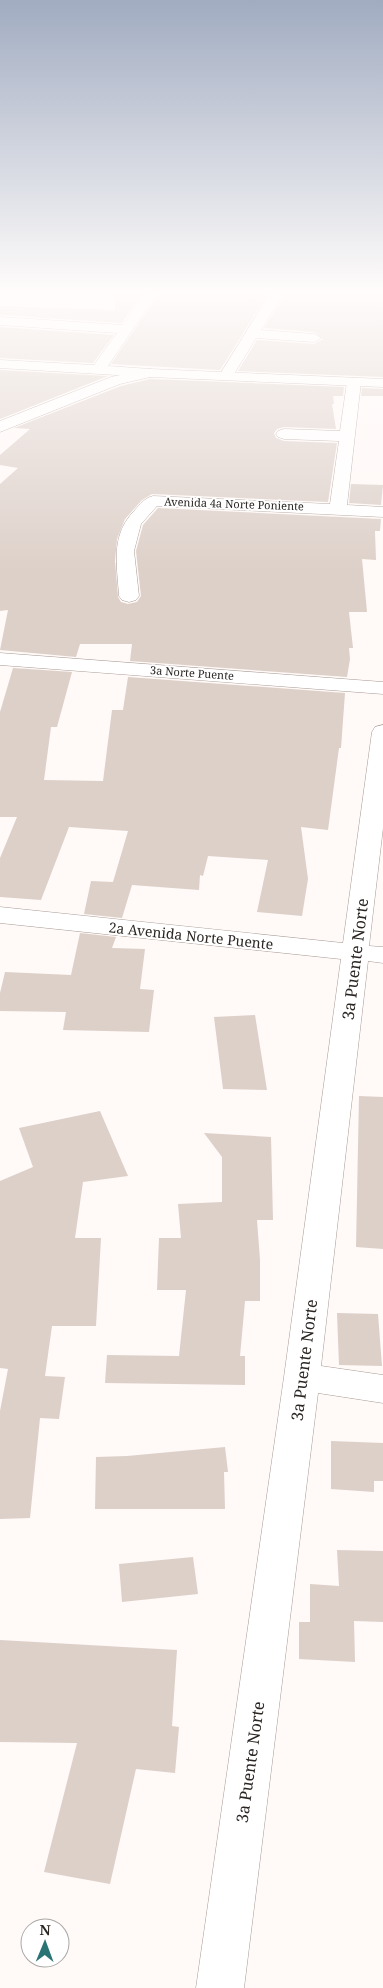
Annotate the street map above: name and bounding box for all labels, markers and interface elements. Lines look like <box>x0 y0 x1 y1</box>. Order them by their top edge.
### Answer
street label: Avenida 4a Norte Poniente <box>164 494 304 513</box>
street label: 3a Norte Puente <box>150 662 235 683</box>
street label: 3a Puente Norte <box>337 897 373 1021</box>
street label: 2a Avenida Norte Puente <box>108 917 274 954</box>
street label: 3a Puente Norte <box>286 1298 322 1422</box>
street label: 3a Puente Norte <box>231 1700 269 1824</box>
north arrow <box>20 1918 70 1968</box>
text: N <box>40 1920 51 1939</box>

